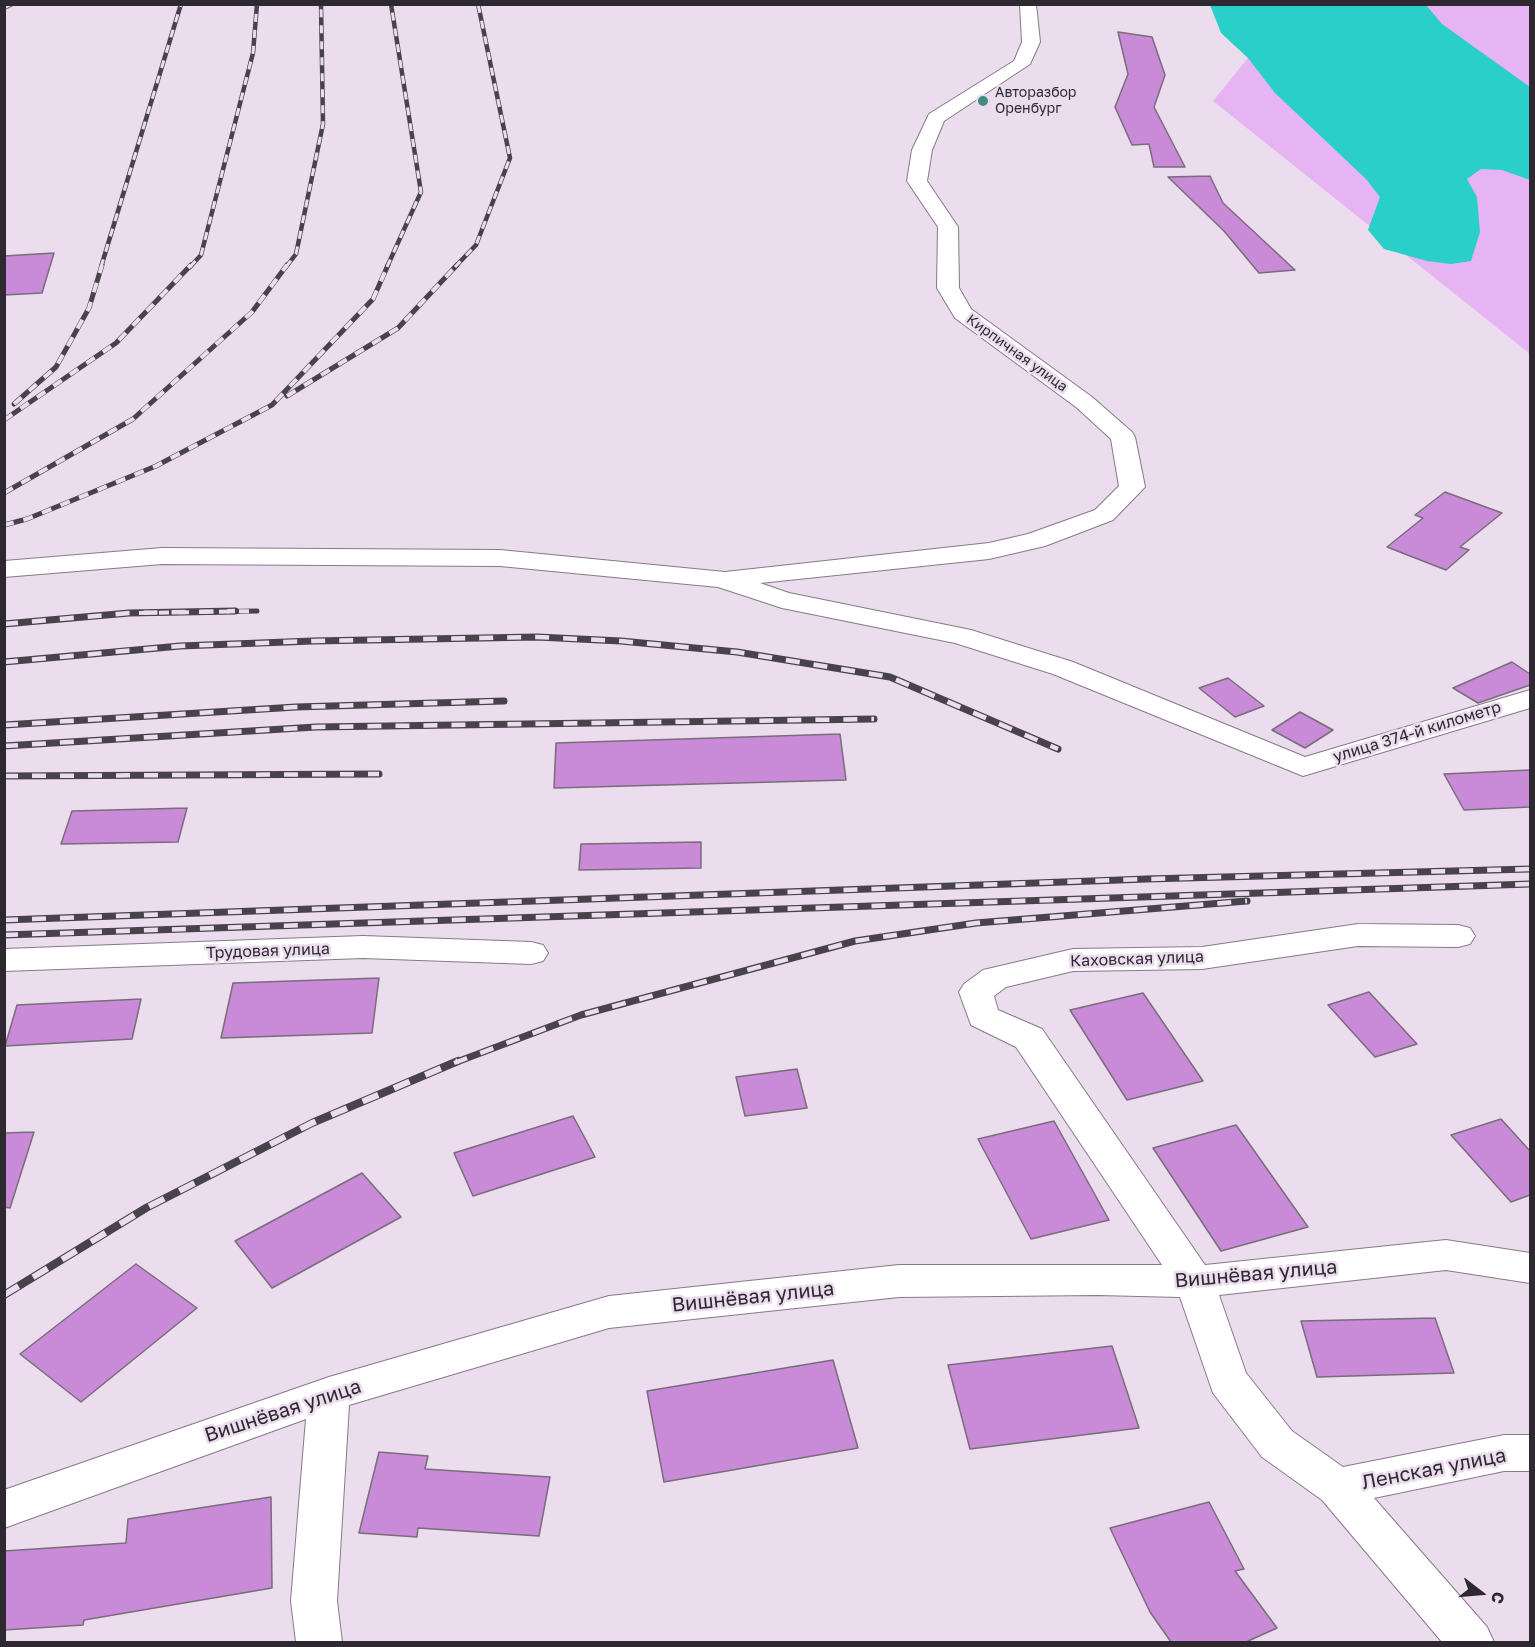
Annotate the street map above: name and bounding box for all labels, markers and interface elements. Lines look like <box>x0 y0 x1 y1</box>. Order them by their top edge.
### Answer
place label: Авторазбор Оренбург <box>995 85 1076 118</box>
marker: Авторазбор Оренбург <box>976 94 990 108</box>
street label: Кирпичная улица <box>963 311 1071 395</box>
street label: улица 374-й километр <box>1331 697 1503 767</box>
street label: Трудовая улица <box>206 939 330 963</box>
street label: Каховская улица <box>1070 947 1204 971</box>
street label: Вишнёвая улица <box>1174 1255 1338 1293</box>
street label: Вишнёвая улица <box>671 1277 835 1317</box>
street label: Вишнёвая улица <box>202 1374 364 1448</box>
street label: Ленская улица <box>1360 1443 1508 1495</box>
north arrow <box>1451 1563 1511 1623</box>
text: С <box>1487 1590 1509 1606</box>

